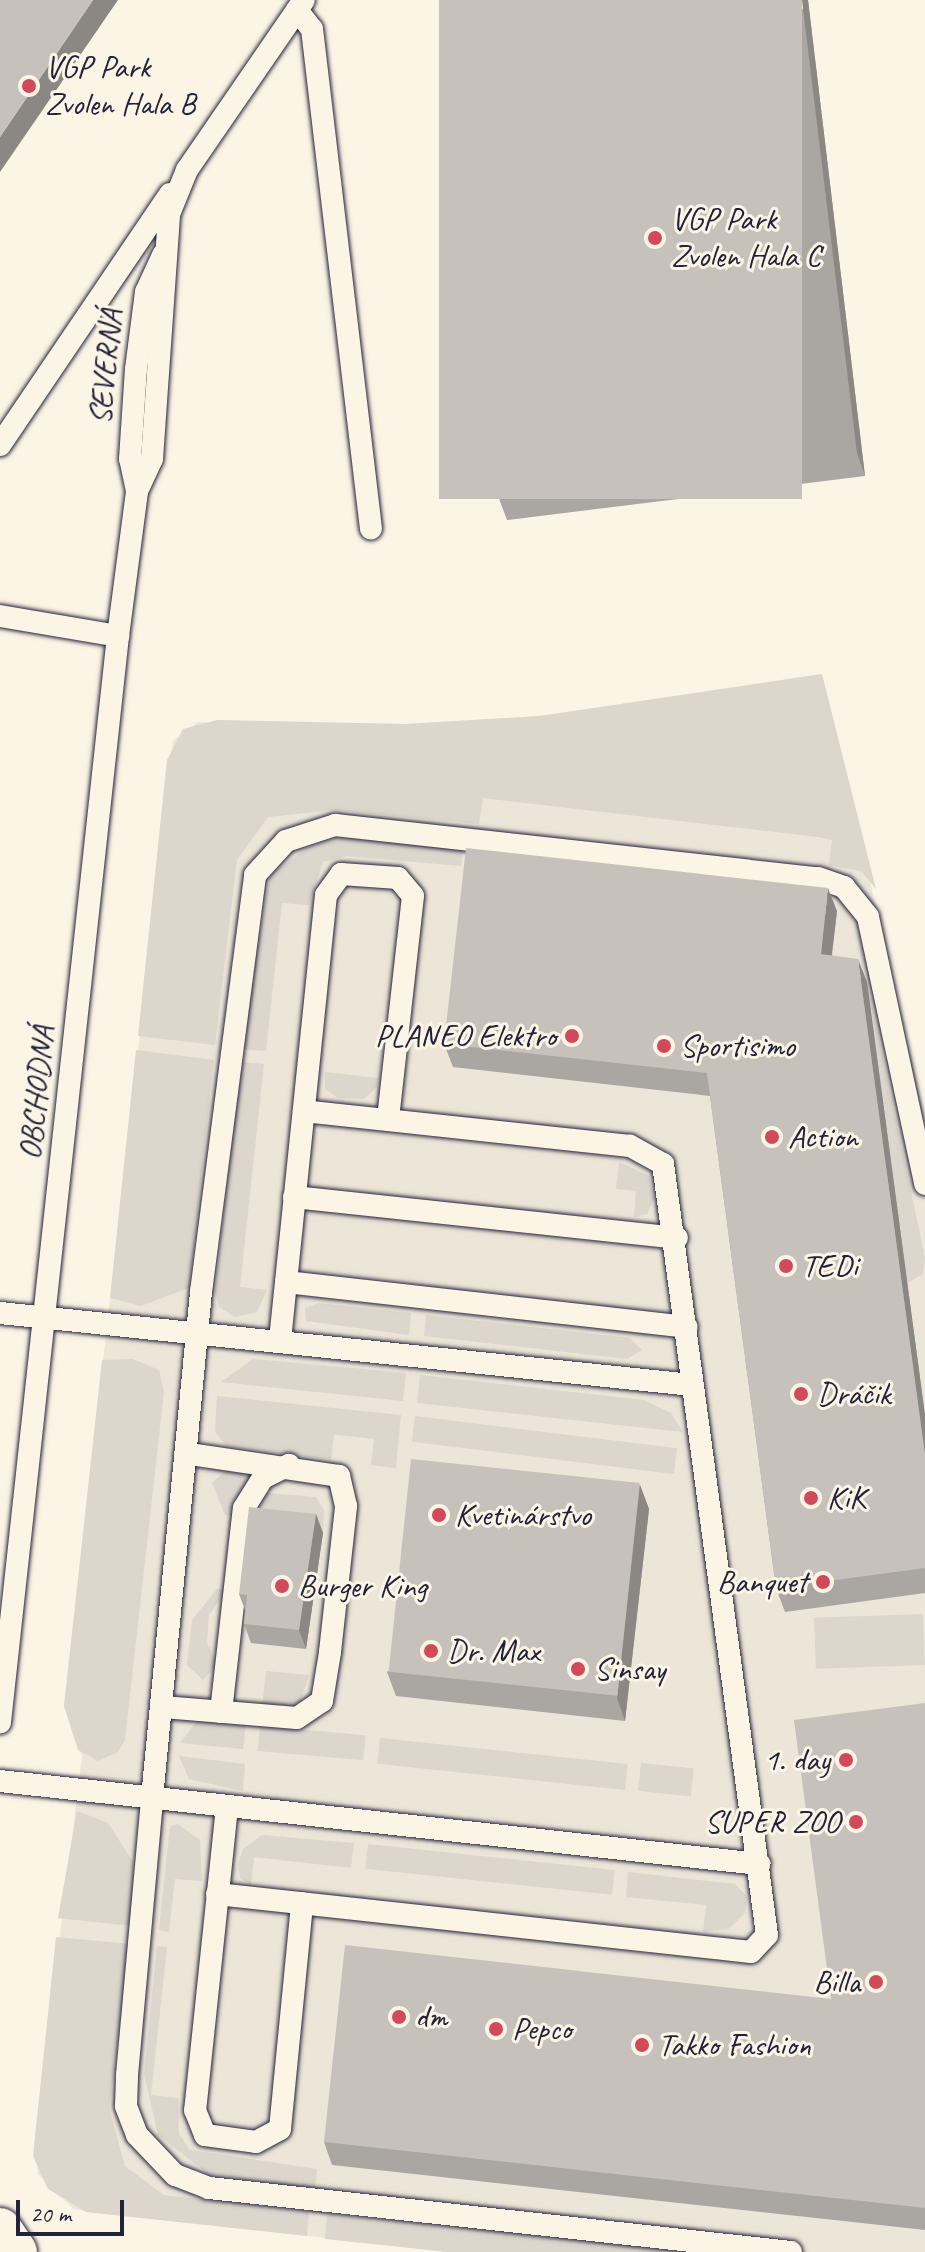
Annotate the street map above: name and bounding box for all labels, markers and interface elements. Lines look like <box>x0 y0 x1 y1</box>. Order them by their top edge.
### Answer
place label: VGP Park Zvolen Hala B <box>45 49 196 124</box>
marker: VGP Park Zvolen Hala B <box>20 77 38 95</box>
place label: VGP Park Zvolen Hala C <box>671 201 820 276</box>
marker: VGP Park Zvolen Hala C <box>646 229 664 247</box>
street label: SEVERNÁ <box>81 308 131 426</box>
place label: PLANEO Elektro <box>375 1017 556 1055</box>
street label: OBCHODNÁ <box>11 1024 63 1162</box>
marker: PLANEO Elektro <box>563 1027 581 1045</box>
place label: Sportisimo <box>680 1027 795 1065</box>
marker: Sportisimo <box>655 1037 673 1055</box>
place label: Action <box>788 1118 858 1156</box>
marker: Action <box>763 1128 781 1146</box>
place label: TEDi <box>802 1247 858 1285</box>
marker: TEDi <box>777 1257 795 1275</box>
place label: Dráčik <box>817 1375 890 1413</box>
marker: Dráčik <box>792 1385 810 1403</box>
place label: KiK <box>827 1479 865 1517</box>
marker: KiK <box>802 1489 820 1507</box>
place label: Kvetinárstvo <box>455 1496 591 1534</box>
marker: Kvetinárstvo <box>430 1506 448 1524</box>
place label: Banquet <box>717 1563 807 1601</box>
place label: Burger King <box>298 1567 427 1605</box>
marker: Banquet <box>814 1573 832 1591</box>
marker: Burger King <box>273 1577 291 1595</box>
place label: Dr. Max <box>447 1632 539 1670</box>
marker: Dr. Max <box>422 1642 440 1660</box>
place label: Sinsay <box>594 1650 665 1688</box>
marker: Sinsay <box>569 1660 587 1678</box>
place label: 1. day <box>764 1741 830 1779</box>
marker: 1. day <box>837 1751 855 1769</box>
place label: SUPER ZOO <box>705 1803 840 1841</box>
marker: SUPER ZOO <box>847 1813 865 1831</box>
place label: Billa <box>813 1963 860 2001</box>
marker: Billa <box>867 1973 885 1991</box>
place label: dm <box>415 1998 447 2036</box>
marker: dm <box>390 2008 408 2026</box>
place label: Pepco <box>512 2010 571 2048</box>
marker: Pepco <box>487 2020 505 2038</box>
place label: Takko Fashion <box>658 2026 811 2064</box>
marker: Takko Fashion <box>633 2036 651 2054</box>
scale bar <box>20 2184 128 2234</box>
text: 20 m <box>30 2199 71 2229</box>

